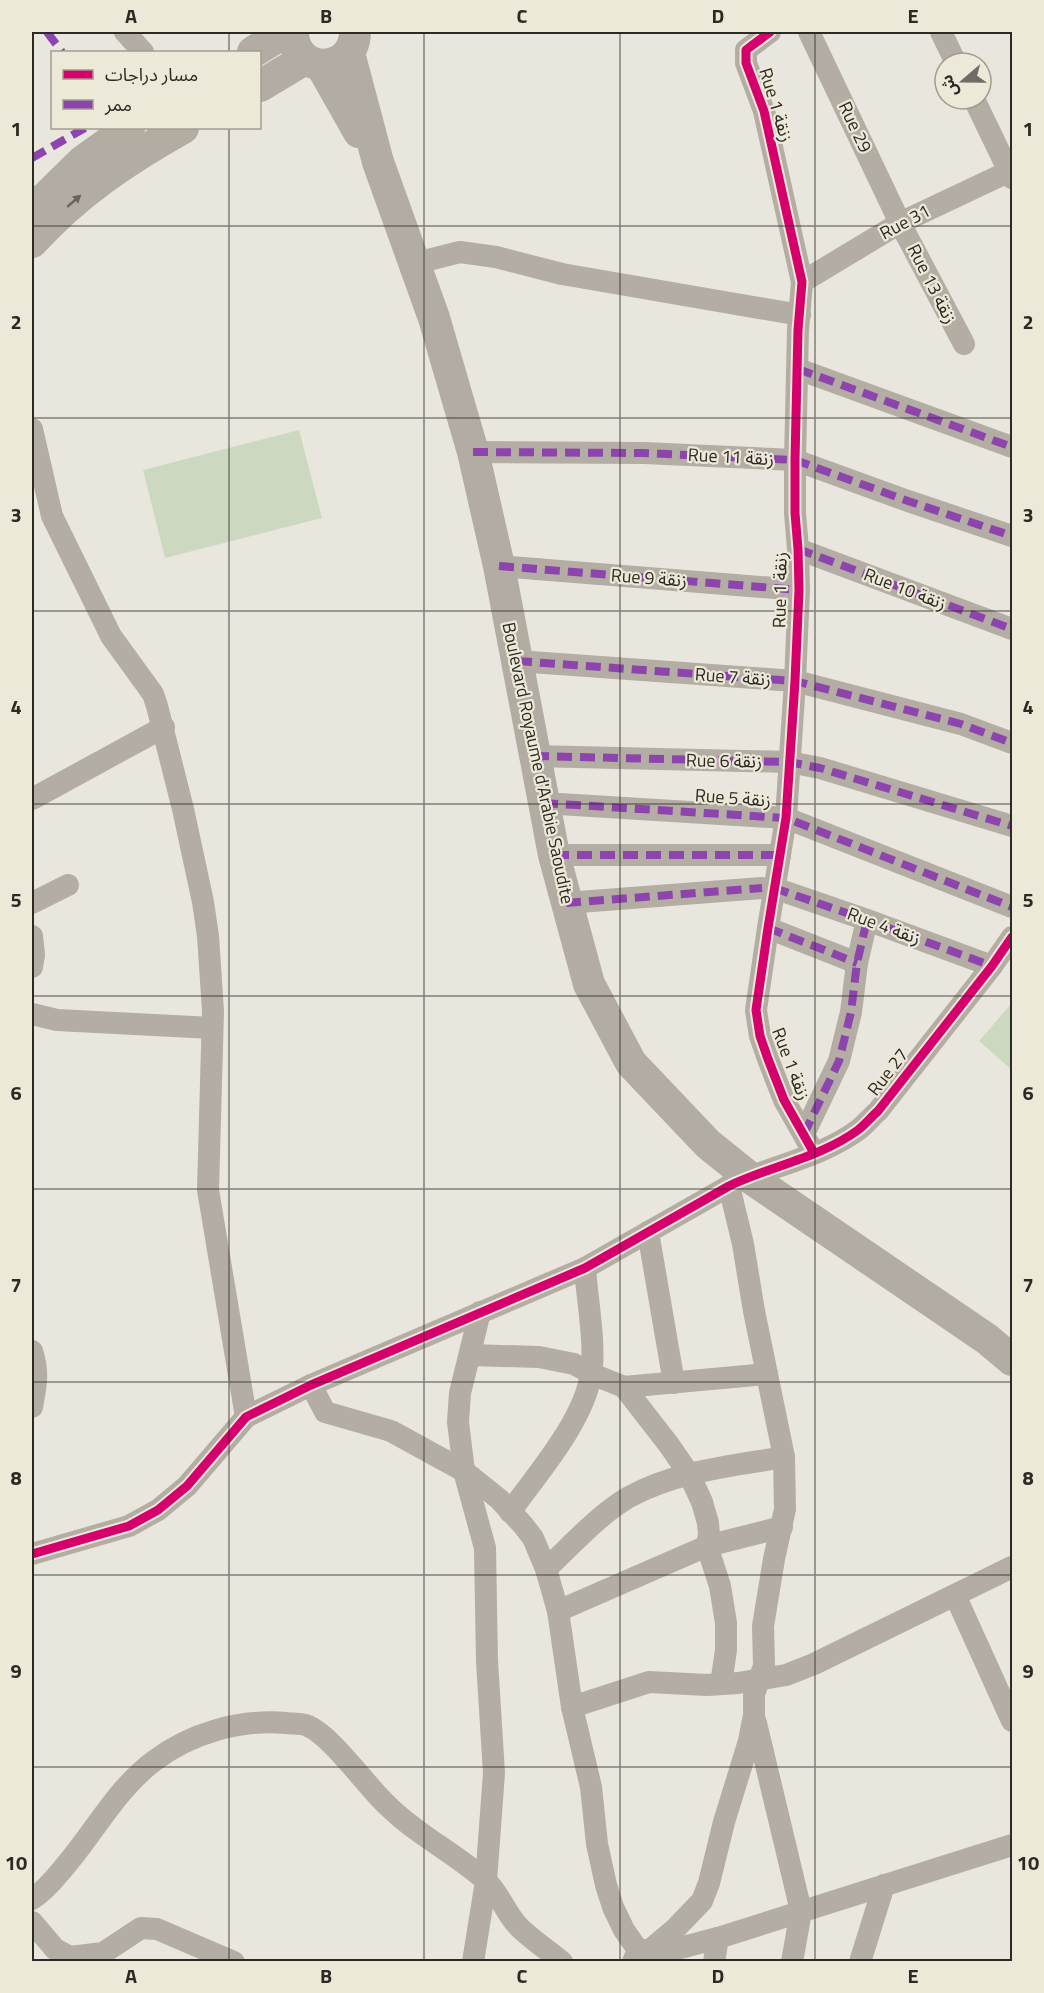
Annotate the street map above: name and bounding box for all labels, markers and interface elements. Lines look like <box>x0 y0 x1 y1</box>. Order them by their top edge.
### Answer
text: A <box>125 0 137 31</box>
text: B <box>320 0 332 31</box>
text: C <box>517 0 528 31</box>
text: D <box>712 0 724 31</box>
text: E <box>907 0 919 31</box>
legend <box>51 51 261 129</box>
north arrow <box>933 51 993 111</box>
text: مسار دراجات <box>105 61 198 88</box>
street label: Rue 1 زنقة <box>752 64 801 145</box>
text: ش <box>934 72 964 101</box>
text: ممر <box>104 91 132 118</box>
street label: Rue 29 <box>832 97 879 157</box>
text: 1 <box>10 113 22 144</box>
text: 1 <box>1022 113 1034 144</box>
one-way arrow <box>66 195 81 208</box>
street label: Rue 31 <box>875 197 935 246</box>
street label: Rue 13 زنقة <box>901 239 964 328</box>
text: 2 <box>10 306 22 337</box>
text: 2 <box>1022 306 1034 337</box>
street label: Rue 11 زنقة <box>687 441 775 472</box>
text: 3 <box>10 499 22 530</box>
text: 3 <box>1022 499 1034 530</box>
street label: Rue 1 زنقة <box>765 552 794 628</box>
street label: Rue 10 زنقة <box>860 560 950 617</box>
street label: Rue 9 زنقة <box>610 561 688 594</box>
street label: Boulevard Royaume d'Arabie Saoudite <box>495 620 582 906</box>
street label: Rue 7 زنقة <box>694 660 772 693</box>
text: 4 <box>10 691 22 722</box>
text: 4 <box>1022 691 1034 722</box>
street label: Rue 6 زنقة <box>686 746 762 775</box>
street label: Rue 5 زنقة <box>694 781 772 814</box>
text: 5 <box>10 884 22 915</box>
text: 5 <box>1022 884 1034 915</box>
street label: Rue 4 زنقة <box>844 900 925 951</box>
street label: Rue 1 زنقة <box>765 1023 818 1104</box>
street label: Rue 27 <box>860 1042 915 1101</box>
text: 6 <box>10 1077 22 1108</box>
text: 6 <box>1022 1077 1034 1108</box>
text: 7 <box>10 1269 22 1300</box>
text: 7 <box>1022 1269 1034 1300</box>
text: 8 <box>10 1462 22 1493</box>
text: 8 <box>1022 1462 1034 1493</box>
text: 9 <box>10 1655 22 1686</box>
text: 9 <box>1022 1655 1034 1686</box>
text: 10 <box>5 1847 27 1878</box>
text: 10 <box>1017 1847 1039 1878</box>
text: A <box>125 1960 137 1991</box>
text: B <box>320 1960 332 1991</box>
text: C <box>517 1960 528 1991</box>
text: D <box>712 1960 724 1991</box>
text: E <box>907 1960 919 1991</box>

